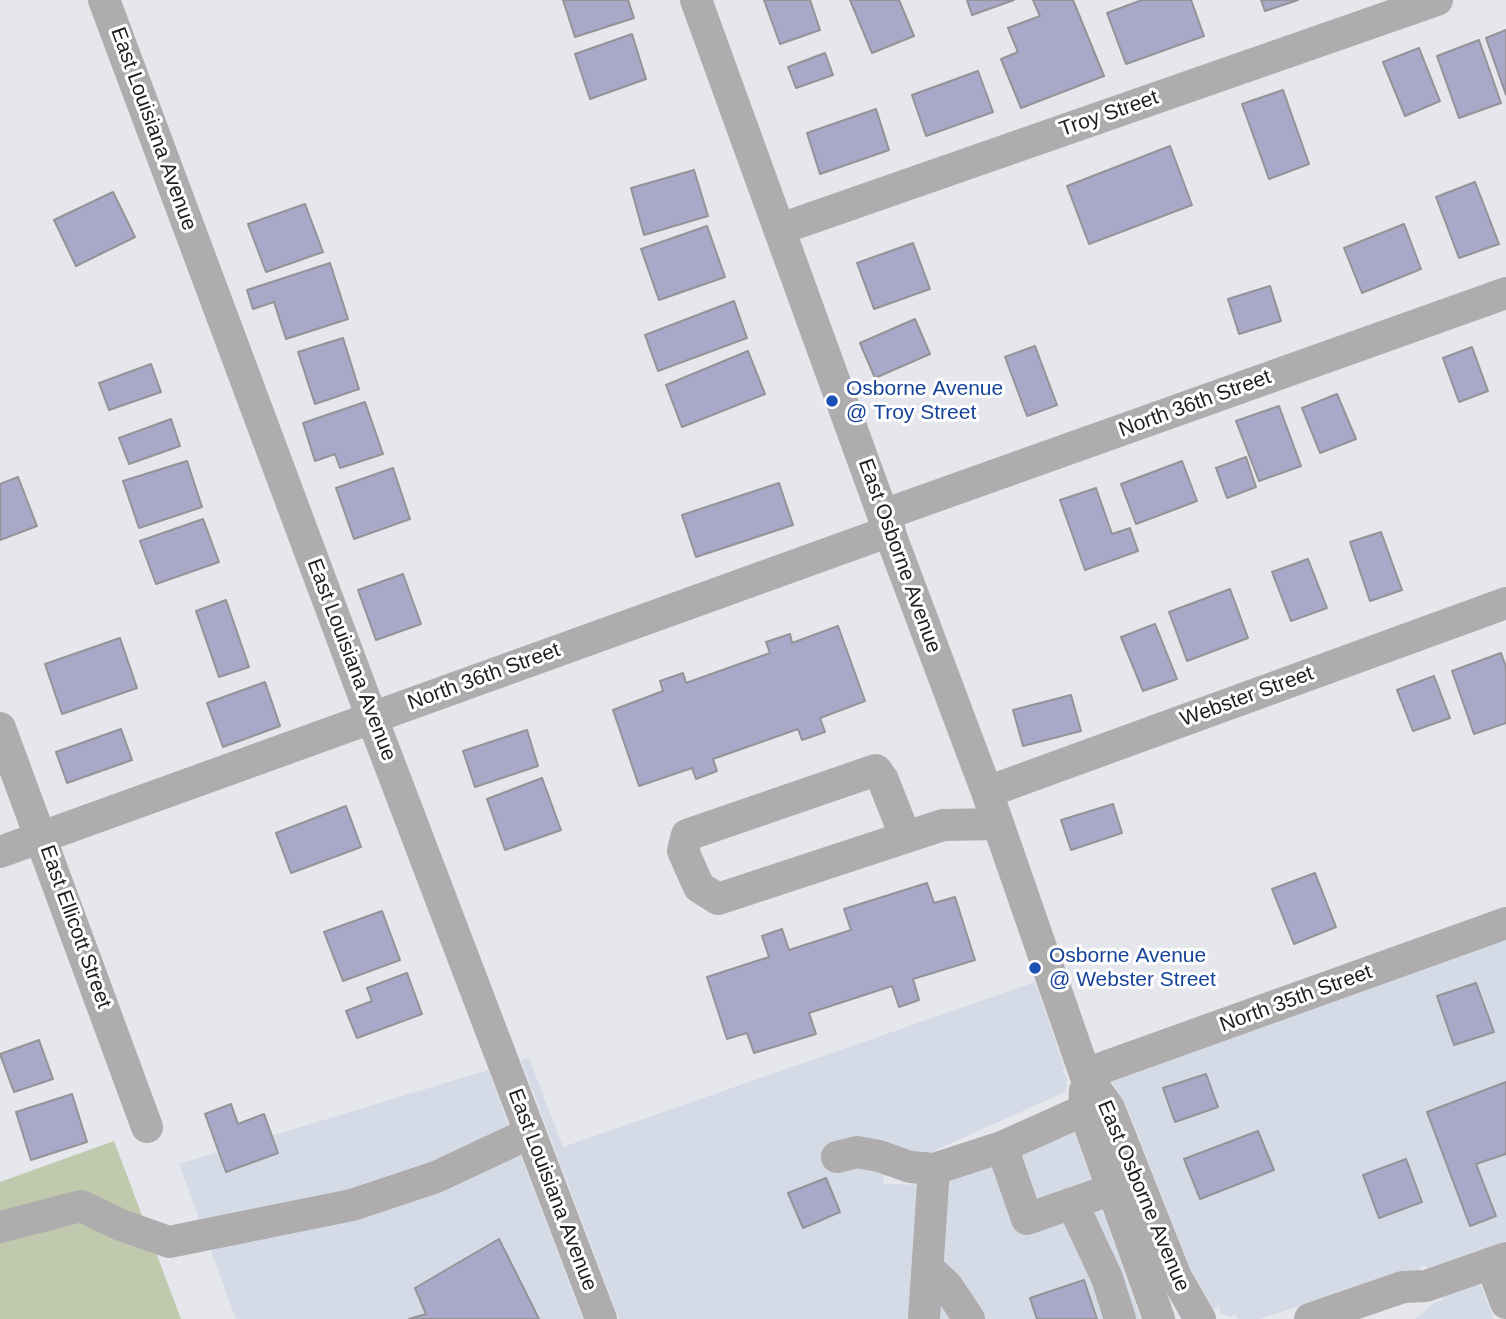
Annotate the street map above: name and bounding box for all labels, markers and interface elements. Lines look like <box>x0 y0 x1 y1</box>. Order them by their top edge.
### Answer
street label: East Louisiana Avenue <box>104 24 202 234</box>
street label: Troy Street <box>1056 85 1162 143</box>
street label: North 36th Street <box>1116 365 1274 443</box>
place label: Osborne Avenue @ Troy Street <box>846 376 1003 426</box>
marker: Osborne Avenue @ Troy Street <box>824 393 840 409</box>
street label: East Osborne Avenue <box>852 455 946 657</box>
street label: East Louisiana Avenue <box>301 555 401 765</box>
street label: North 36th Street <box>405 638 563 716</box>
street label: Webster Street <box>1177 661 1317 733</box>
street label: East Ellicott Street <box>34 842 116 1012</box>
place label: Osborne Avenue @ Webster Street <box>1049 943 1216 993</box>
marker: Osborne Avenue @ Webster Street <box>1027 960 1043 976</box>
street label: North 35th Street <box>1217 960 1375 1038</box>
street label: East Louisiana Avenue <box>502 1085 602 1295</box>
street label: East Osborne Avenue <box>1091 1097 1195 1295</box>

